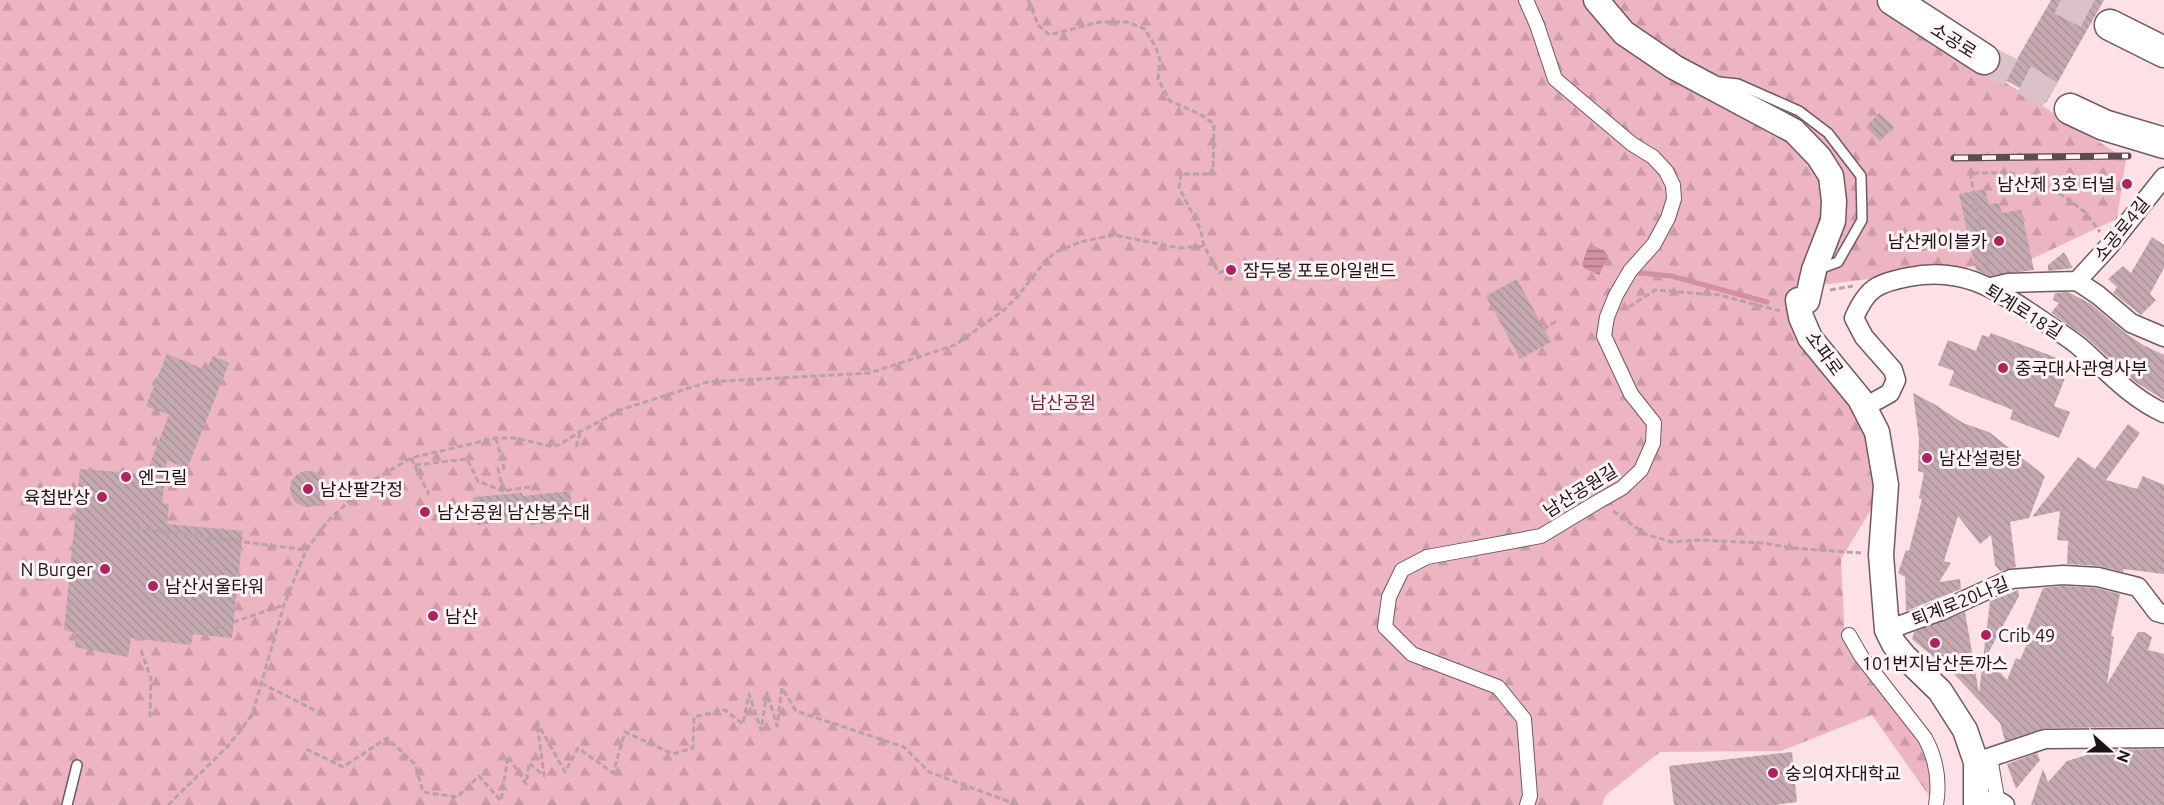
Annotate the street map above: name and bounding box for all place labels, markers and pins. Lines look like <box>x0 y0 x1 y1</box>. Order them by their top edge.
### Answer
place label: 남산제 3호 터널 <box>1997 174 2115 194</box>
marker: 남산제 3호 터널 <box>2120 177 2134 191</box>
place label: 남산케이블카 <box>1888 231 1987 251</box>
marker: 남산케이블카 <box>1992 234 2006 248</box>
place label: 잠두봉 포토아일랜드 <box>1243 260 1396 280</box>
marker: 잠두봉 포토아일랜드 <box>1224 263 1238 277</box>
place label: 중국대사관영사부 <box>2015 358 2147 378</box>
marker: 중국대사관영사부 <box>1996 361 2010 375</box>
place label: 남산설렁탕 <box>1939 448 2022 468</box>
marker: 남산설렁탕 <box>1920 451 1934 465</box>
place label: 엔그릴 <box>138 467 188 487</box>
marker: 엔그릴 <box>119 470 133 484</box>
place label: 남산팔각정 <box>320 479 403 499</box>
marker: 남산팔각정 <box>301 482 315 496</box>
place label: 육첩반상 <box>24 487 90 507</box>
marker: 육첩반상 <box>95 490 109 504</box>
place label: 남산공원 남산봉수대 <box>437 502 590 522</box>
marker: 남산공원 남산봉수대 <box>418 505 432 519</box>
place label: N Burger <box>20 559 93 579</box>
marker: N Burger <box>98 562 112 576</box>
place label: 남산서울타워 <box>165 576 264 596</box>
marker: 남산서울타워 <box>146 579 160 593</box>
place label: 남산 <box>445 606 478 626</box>
marker: 남산 <box>426 609 440 623</box>
place label: Crib 49 <box>1998 625 2055 645</box>
marker: Crib 49 <box>1979 628 1993 642</box>
marker: 101번지남산돈까스 <box>1928 636 1942 650</box>
place label: 101번지남산돈까스 <box>1862 653 2008 673</box>
place label: 숭의여자대학교 <box>1785 763 1901 783</box>
marker: 숭의여자대학교 <box>1766 766 1780 780</box>

